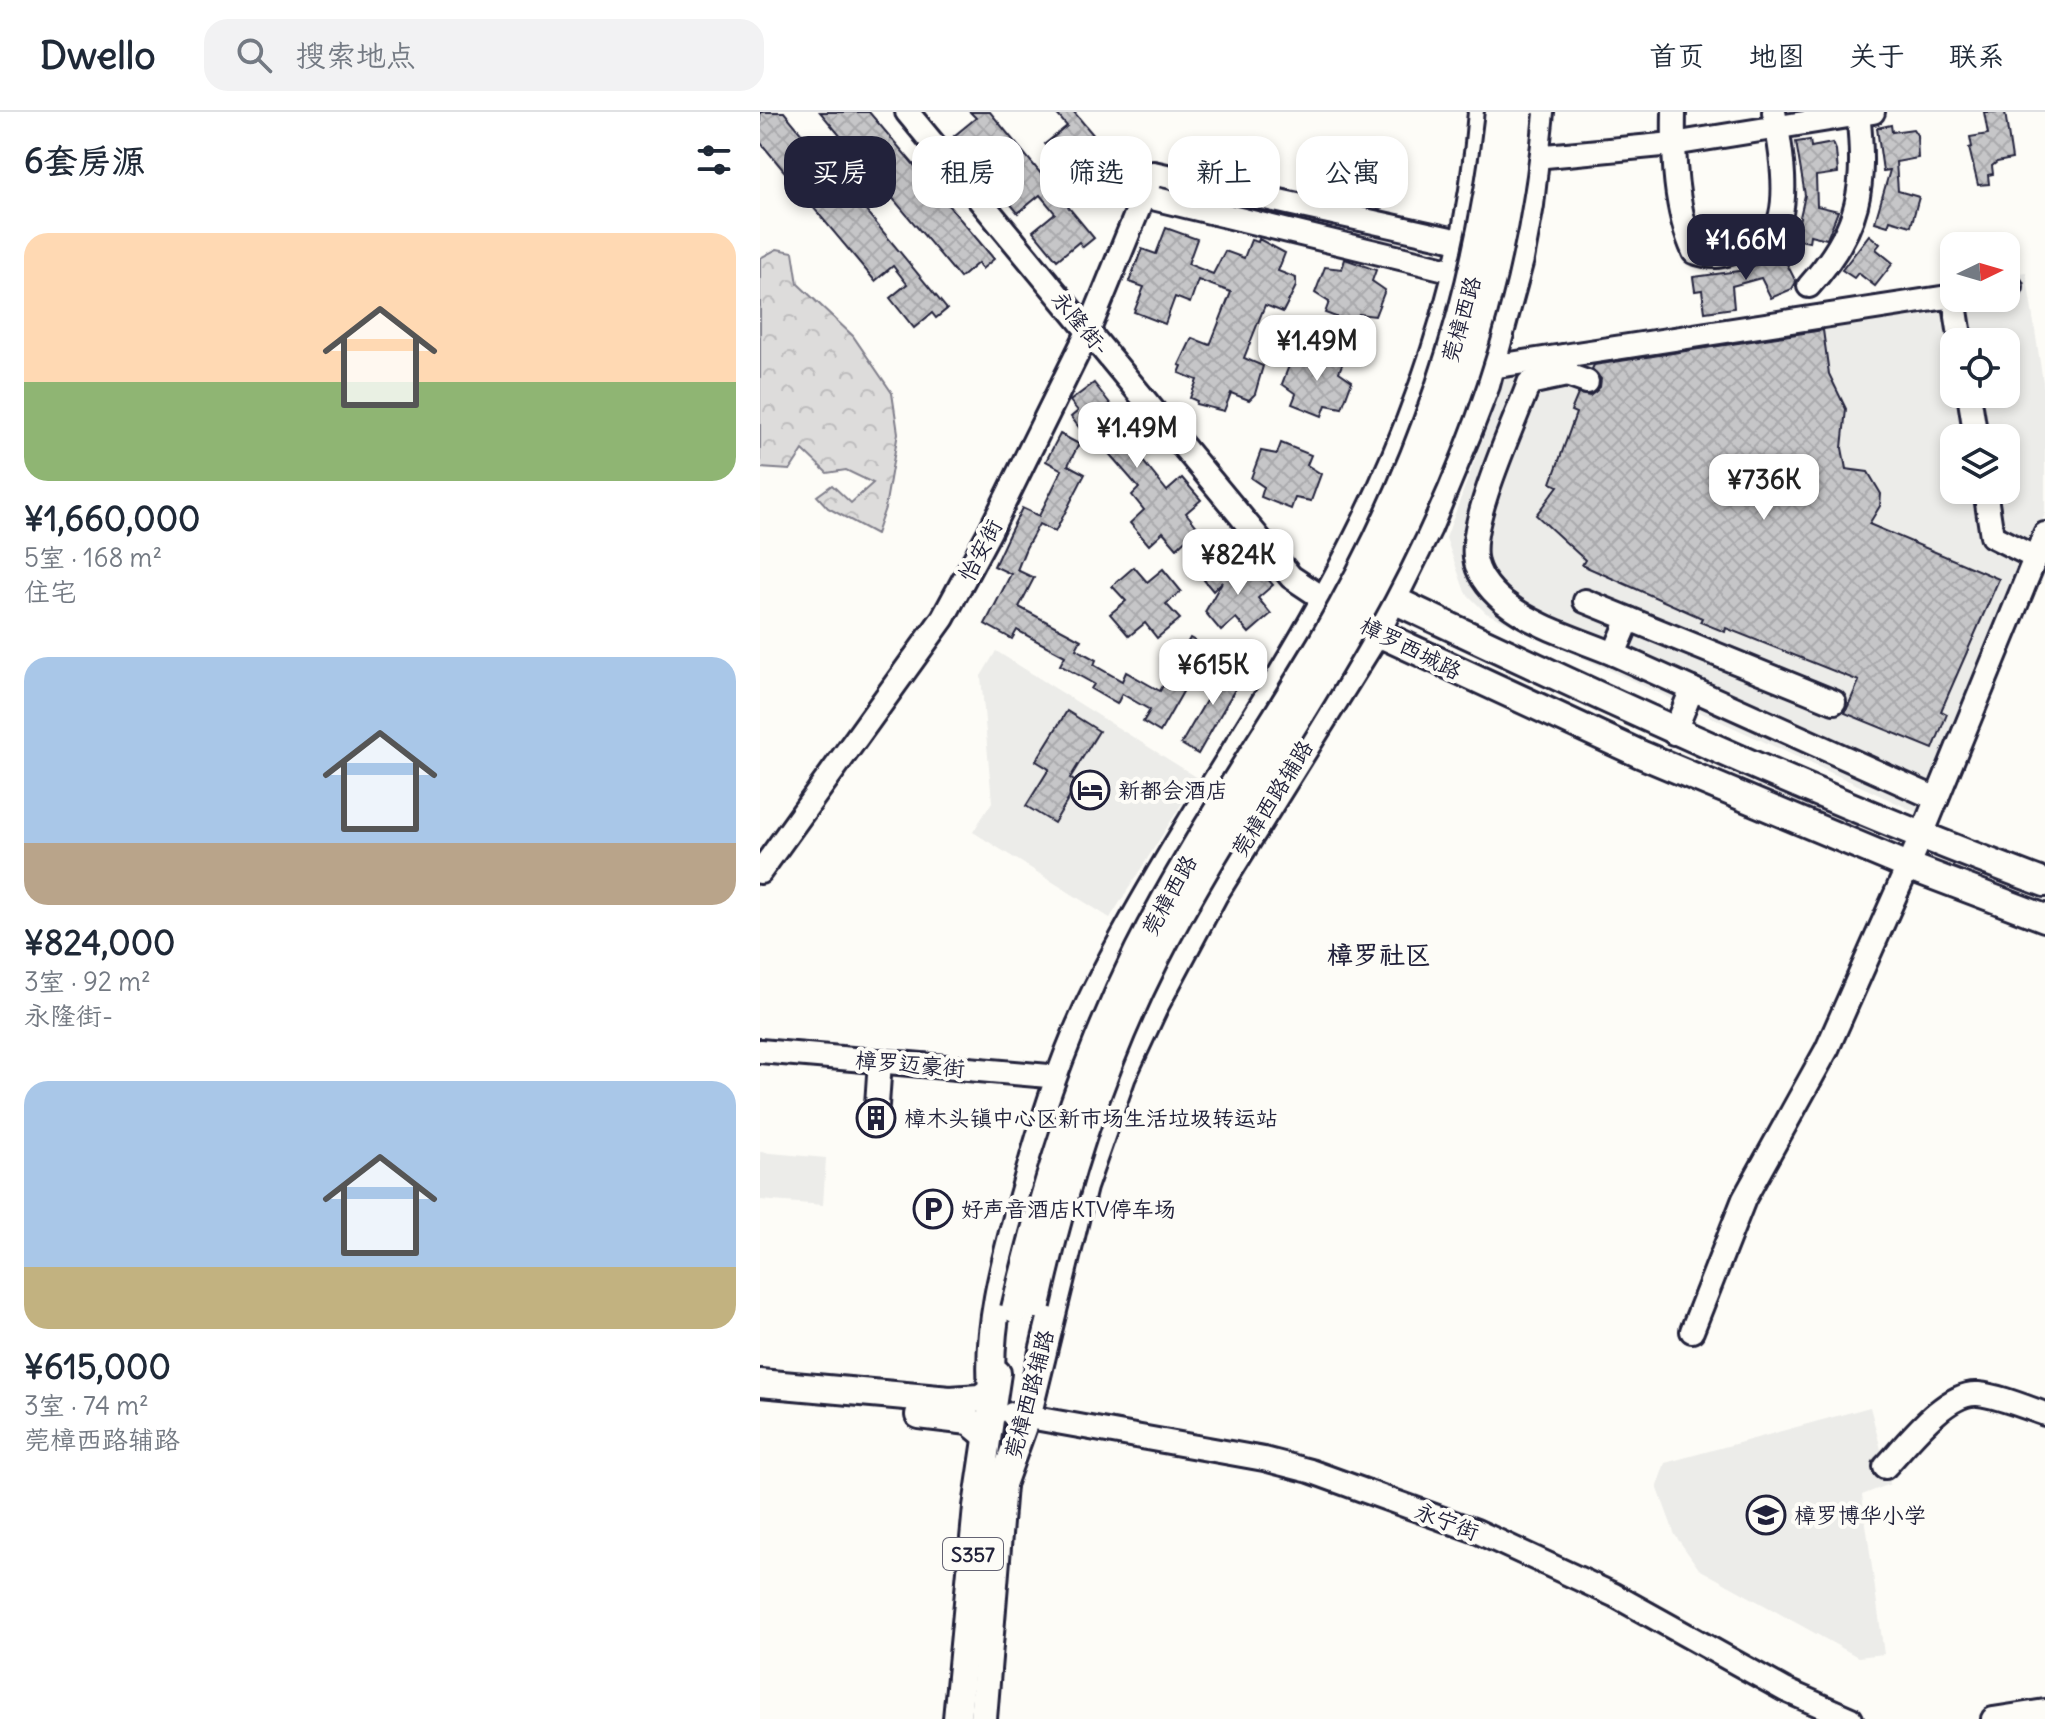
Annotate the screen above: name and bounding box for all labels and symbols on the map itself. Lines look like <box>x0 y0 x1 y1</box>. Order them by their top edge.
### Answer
pin: ¥1.66M <box>1681 214 1811 282</box>
north arrow <box>1940 232 2020 312</box>
street label: 莞樟西路 <box>1435 273 1487 365</box>
street label: 永隆街- <box>1046 285 1116 361</box>
pin: ¥1.49M <box>1252 315 1382 383</box>
pin: ¥1.49M <box>1072 402 1202 470</box>
pin: ¥736K <box>1708 454 1820 522</box>
street label: 怡安街 <box>952 514 1008 586</box>
pin: ¥824K <box>1182 529 1294 597</box>
street label: 樟罗西城路 <box>1356 611 1466 685</box>
pin: ¥615K <box>1157 639 1269 707</box>
street label: 莞樟西路辅路 <box>1225 735 1319 861</box>
hotel icon: 新都会酒店 <box>1069 769 1111 811</box>
place label: 新都会酒店 <box>1118 776 1228 804</box>
street label: 莞樟西路 <box>1135 850 1203 940</box>
district label: 樟罗社区 <box>1327 938 1431 971</box>
street label: 樟罗迈豪街 <box>854 1045 966 1083</box>
building icon: 樟木头镇中心区新市场生活垃圾转运站 <box>855 1097 897 1139</box>
place label: 樟木头镇中心区新市场生活垃圾转运站 <box>904 1104 1278 1132</box>
parking icon: 好声音酒店KTV停车场 <box>912 1188 954 1230</box>
place label: 好声音酒店KTV停车场 <box>961 1195 1176 1223</box>
street label: 莞樟西路辅路 <box>998 1327 1060 1461</box>
school or university icon: 樟罗博华小学 <box>1745 1494 1787 1536</box>
street label: 永宁街 <box>1411 1496 1483 1546</box>
place label: 樟罗博华小学 <box>1794 1501 1926 1529</box>
road number: S357 <box>943 1538 1003 1570</box>

